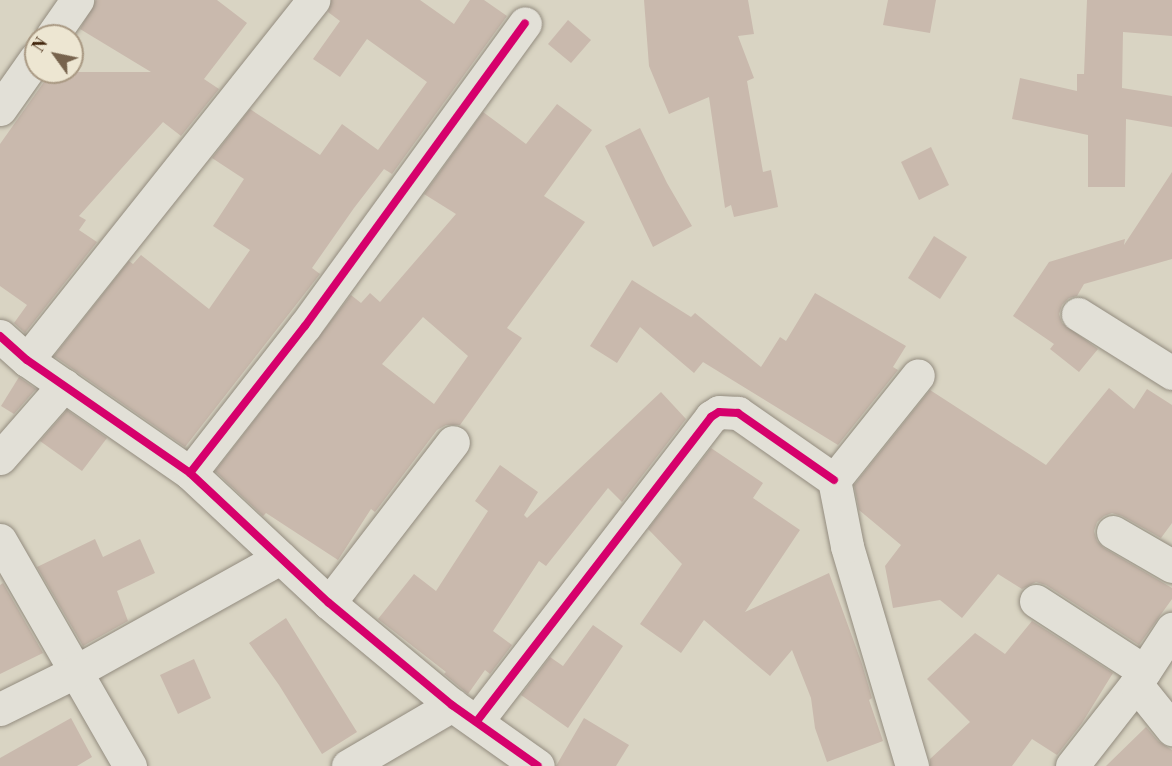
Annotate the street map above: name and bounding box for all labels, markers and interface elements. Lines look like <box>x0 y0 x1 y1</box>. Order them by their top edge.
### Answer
north arrow <box>24 24 84 84</box>
text: N <box>29 35 52 56</box>

